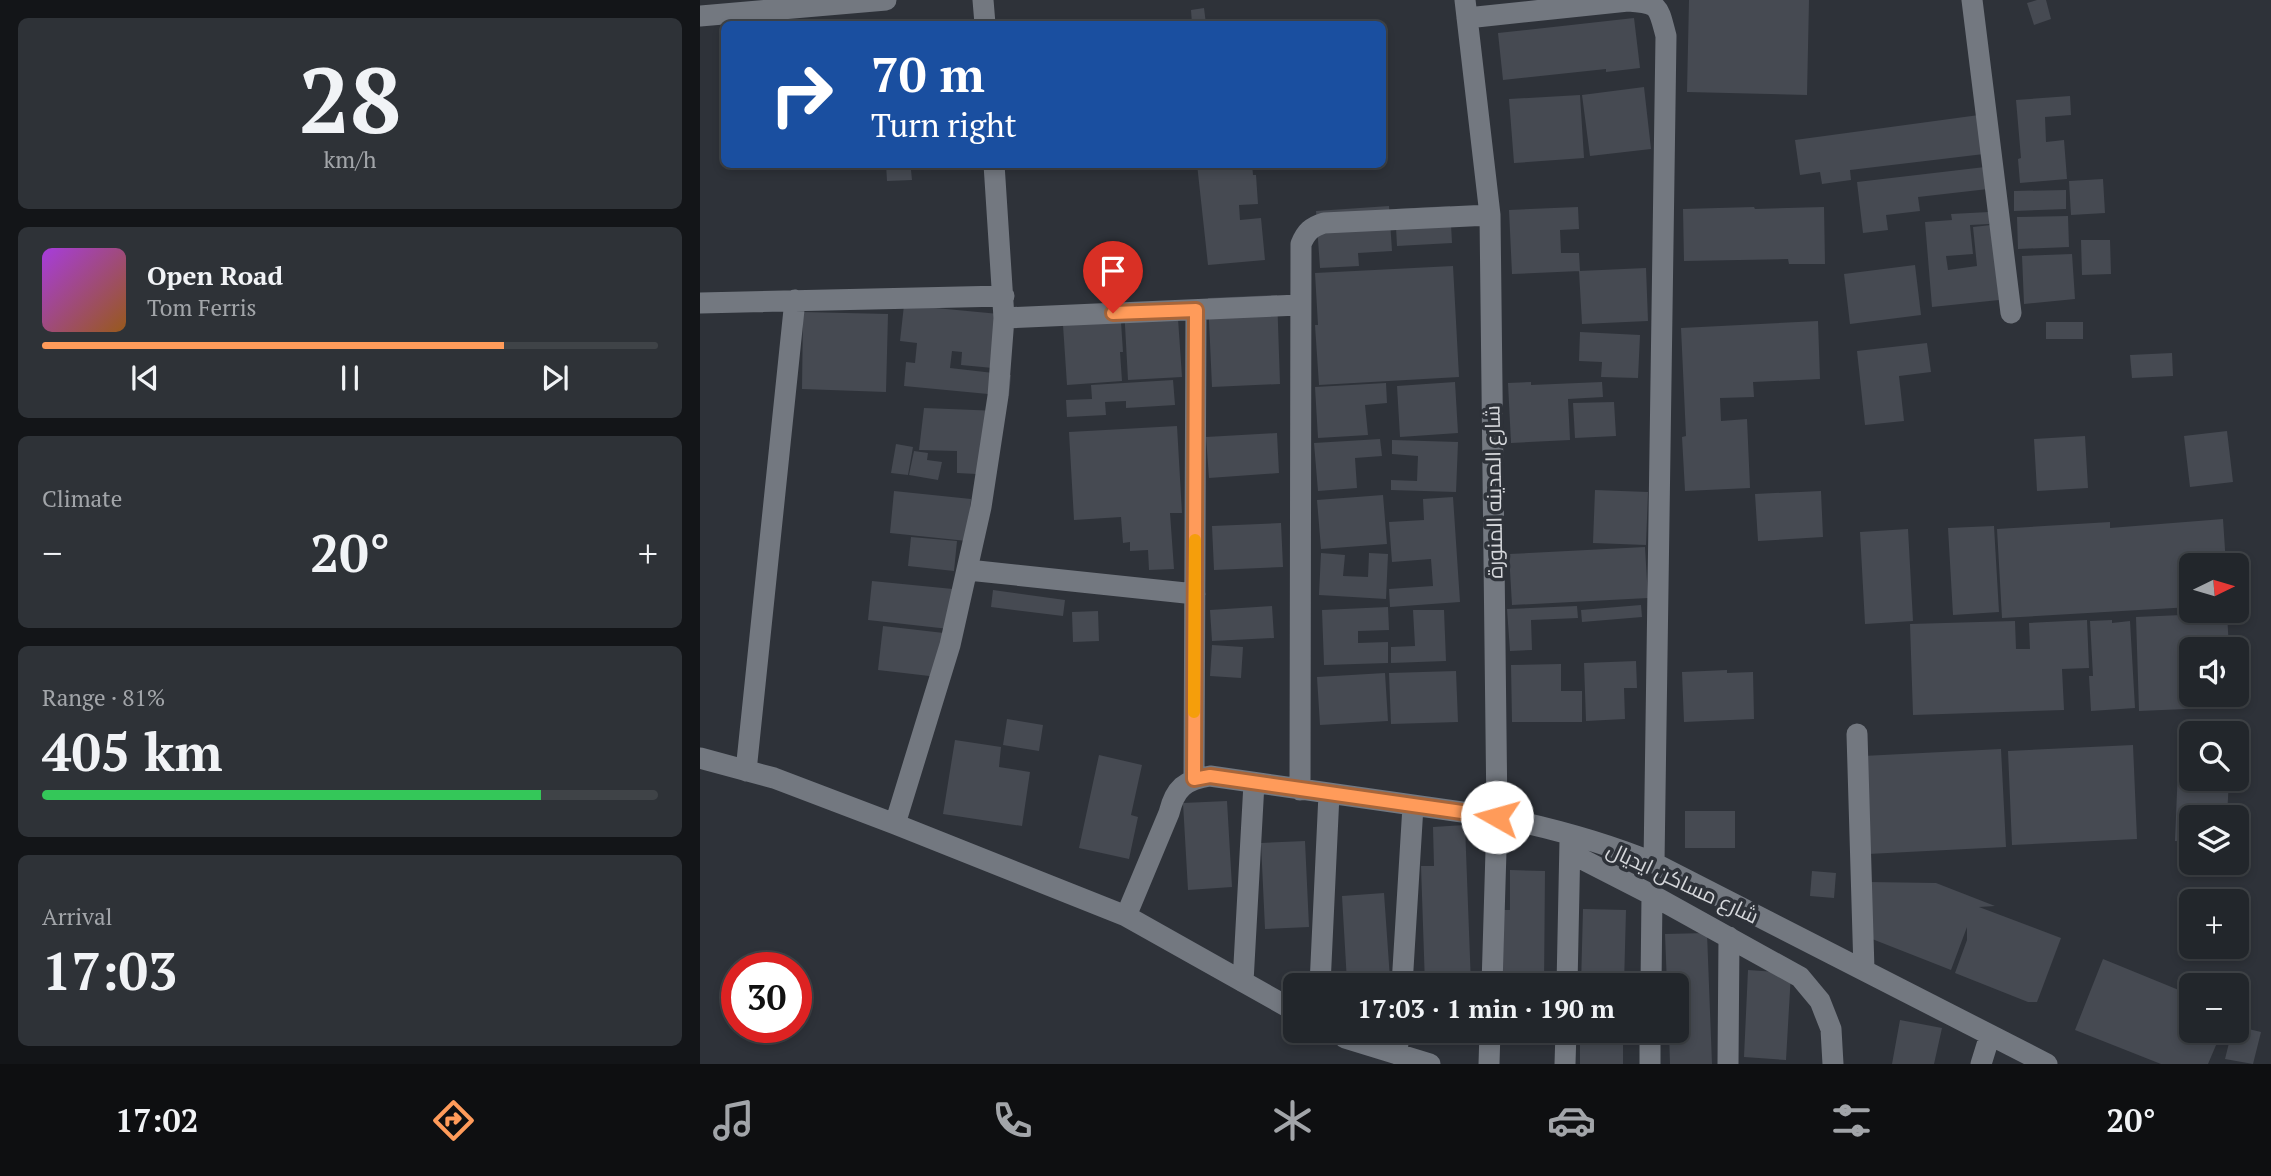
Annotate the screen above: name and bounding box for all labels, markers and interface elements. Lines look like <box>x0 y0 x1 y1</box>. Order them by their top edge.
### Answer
text: 28 <box>299 38 401 159</box>
text: 70 m <box>871 41 985 106</box>
icon: right <box>756 49 847 140</box>
text: Turn right <box>871 104 1017 146</box>
text: km/h <box>323 144 377 175</box>
pin <box>1083 241 1143 313</box>
icon: arrive <box>1094 252 1132 290</box>
text: Open Road <box>147 258 283 292</box>
text: Tom Ferris <box>147 292 257 323</box>
icon: previous <box>126 359 164 397</box>
icon: pause <box>331 359 369 397</box>
icon: next <box>536 359 574 397</box>
street label: شارع المدينه المنورة <box>1477 405 1510 579</box>
text: Climate <box>42 483 122 514</box>
text: 20° <box>310 518 390 587</box>
text: − <box>42 528 62 578</box>
text: + <box>638 528 658 578</box>
north arrow <box>2179 553 2249 623</box>
map controls <box>2179 553 2249 1043</box>
button: sound <box>2179 637 2249 707</box>
text: Range · 81% <box>42 682 165 713</box>
text: 405 km <box>42 717 223 786</box>
button: search <box>2179 721 2249 791</box>
position arrow <box>1460 780 1534 854</box>
button: layers <box>2179 805 2249 875</box>
street label: شارع مساكن ايديال <box>1602 835 1764 930</box>
button: + <box>2179 889 2249 959</box>
text: Arrival <box>42 901 113 932</box>
text: 17:03 <box>42 936 177 1005</box>
speed limit sign: 30 <box>721 952 812 1043</box>
button: − <box>2179 973 2249 1043</box>
text: 17:03 · 1 min · 190 m <box>1357 991 1615 1025</box>
icon: directions <box>429 1096 478 1145</box>
icon: music <box>709 1096 758 1145</box>
icon: phone <box>988 1096 1037 1145</box>
icon: climate <box>1268 1096 1317 1145</box>
icon: car <box>1547 1096 1596 1145</box>
icon: filters <box>1827 1096 1876 1145</box>
text: 17:02 <box>115 1099 199 1141</box>
text: 20° <box>2106 1099 2156 1141</box>

